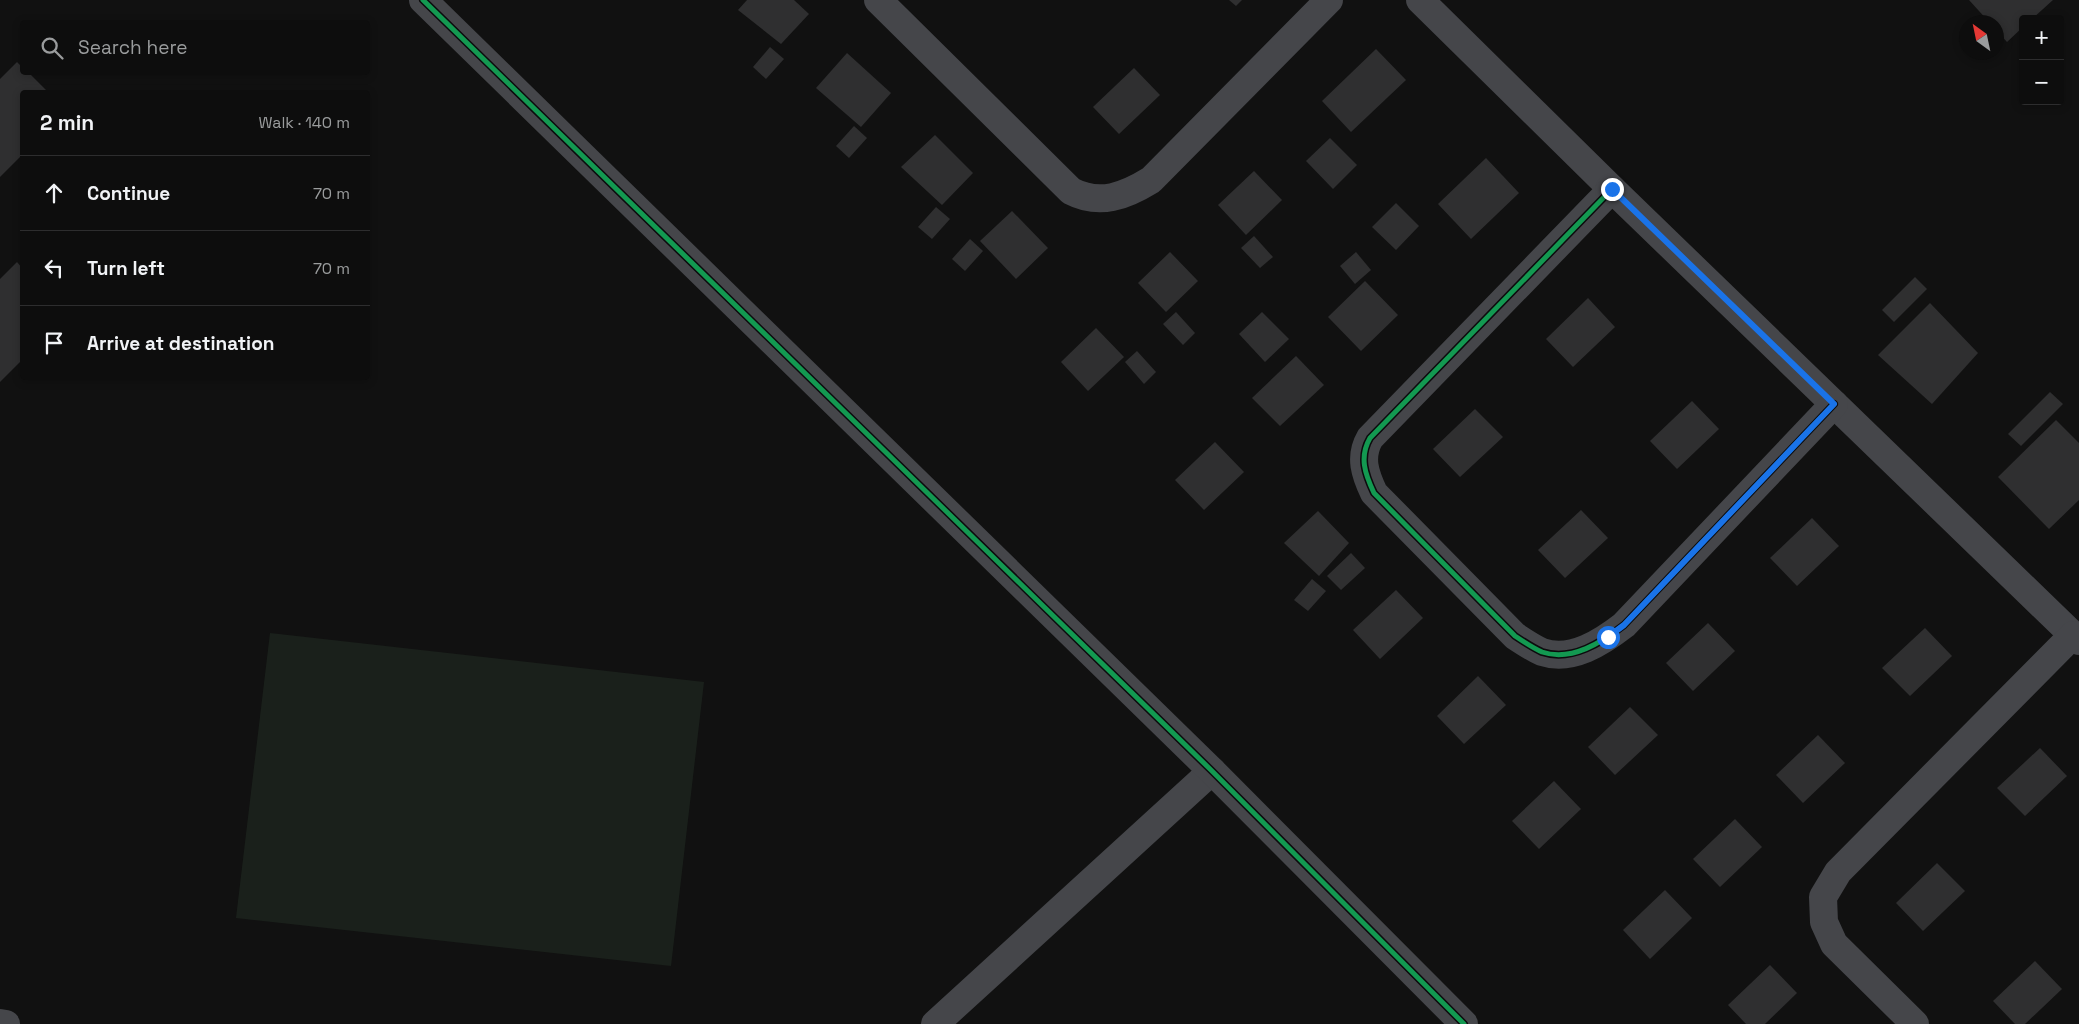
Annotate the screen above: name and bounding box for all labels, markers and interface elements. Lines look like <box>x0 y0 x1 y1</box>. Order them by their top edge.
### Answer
north arrow <box>1959 15 2004 60</box>
map controls <box>2019 15 2064 105</box>
button: + <box>2019 15 2064 60</box>
search box <box>20 20 370 75</box>
icon: search <box>38 34 66 62</box>
text: Search here <box>78 35 188 60</box>
button: − <box>2019 60 2064 105</box>
text: 2 min <box>40 109 94 136</box>
text: Walk · 140 m <box>258 112 350 133</box>
route end <box>1601 178 1624 201</box>
icon: ahead <box>40 179 68 207</box>
text: Continue <box>87 181 170 206</box>
text: 70 m <box>313 183 350 204</box>
icon: left <box>40 254 68 282</box>
text: Turn left <box>87 256 165 281</box>
text: 70 m <box>313 258 350 279</box>
icon: arrive <box>40 329 68 357</box>
text: Arrive at destination <box>87 331 275 356</box>
route start <box>1597 626 1620 649</box>

